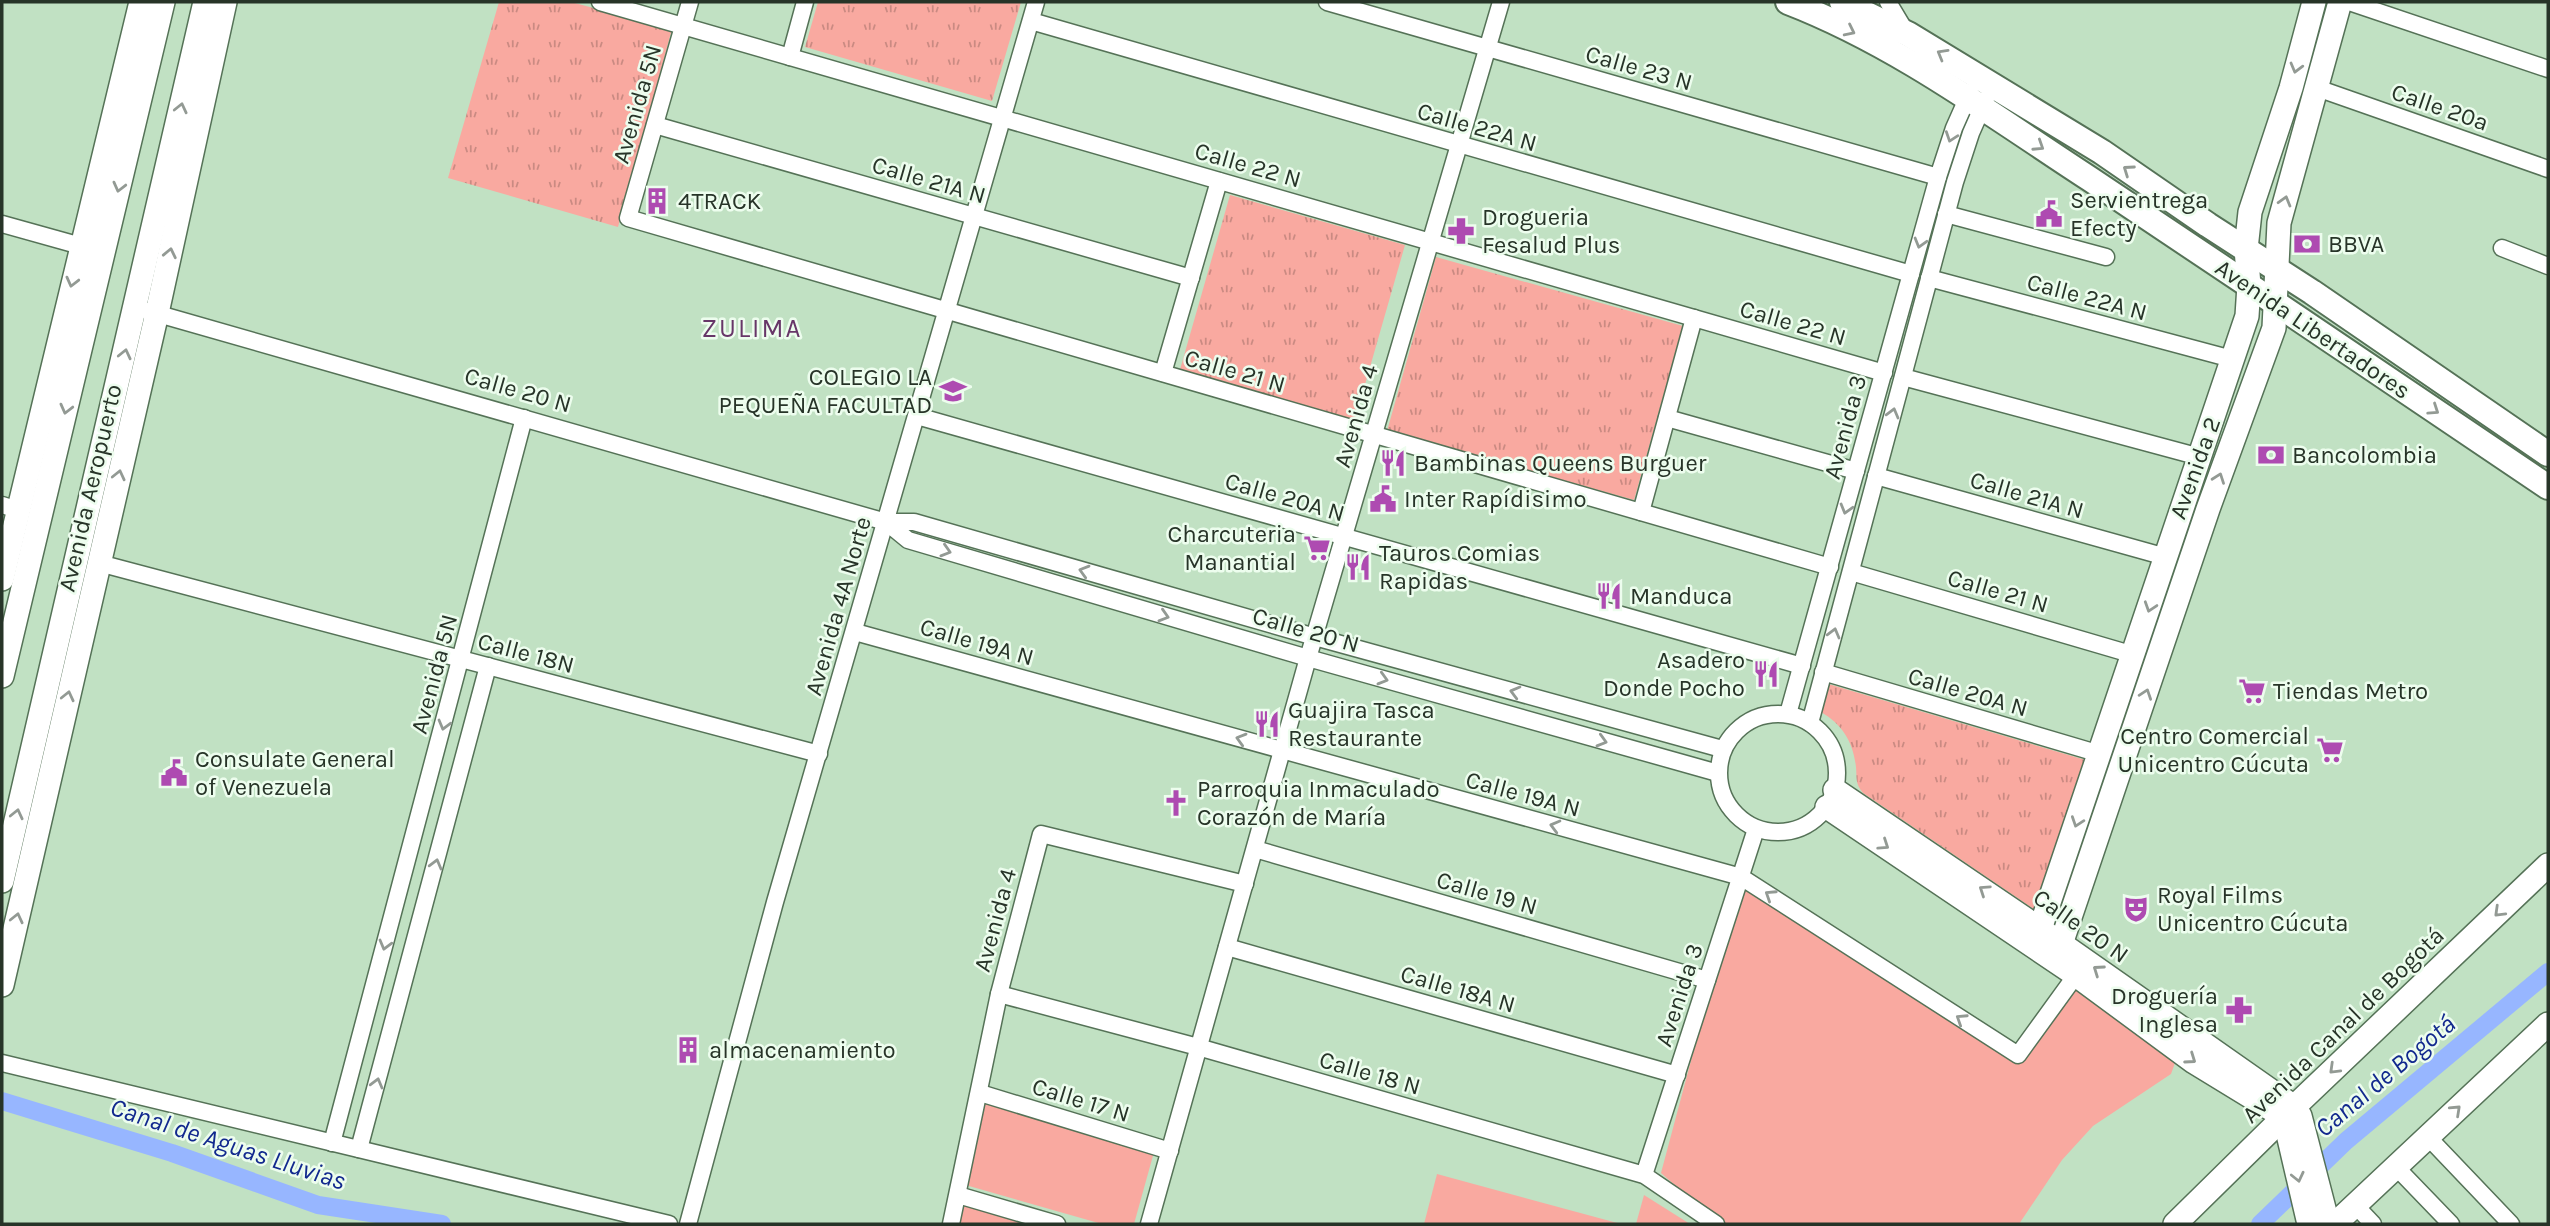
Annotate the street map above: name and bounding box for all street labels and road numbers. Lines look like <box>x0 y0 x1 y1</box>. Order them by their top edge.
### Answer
street label: Calle 23 N <box>1582 39 1696 97</box>
street label: Avenida 5N <box>607 41 667 167</box>
street label: Calle 20a <box>2388 77 2492 137</box>
street label: Calle 22A N <box>1414 97 1540 157</box>
street label: Calle 22 N <box>1192 136 1304 194</box>
street label: Calle 21A N <box>869 150 989 210</box>
street label: Avenida Libertadores <box>2210 253 2416 405</box>
street label: Calle 22A N <box>2024 268 2150 326</box>
street label: Calle 22 N <box>1737 294 1849 352</box>
street label: Calle 21 N <box>1181 343 1289 399</box>
street label: Calle 20 N <box>461 361 575 419</box>
street label: Avenida 4 <box>1328 361 1384 471</box>
street label: Avenida 3 <box>1818 372 1872 482</box>
street label: Avenida Aeropuerto <box>53 382 127 594</box>
street label: Avenida 2 <box>2164 413 2226 523</box>
street label: Calle 21A N <box>1967 465 2087 525</box>
street label: Calle 20A N <box>1222 467 1348 527</box>
street label: Avenida 4A Norte <box>799 513 877 699</box>
street label: Calle 21 N <box>1944 563 2052 619</box>
street label: Calle 20 N <box>1249 601 1363 659</box>
street label: Avenida 5N <box>405 611 463 737</box>
street label: Calle 19A N <box>917 612 1037 672</box>
street label: Calle 18N <box>475 627 577 679</box>
street label: Calle 20A N <box>1905 662 2031 722</box>
street label: Calle 19A N <box>1463 765 1583 823</box>
street label: Avenida 4 <box>968 865 1022 975</box>
street label: Calle 19 N <box>1433 865 1541 921</box>
street label: Calle 20 N <box>2028 883 2134 969</box>
street label: Avenida Canal de Bogotá <box>2236 921 2450 1129</box>
street label: Avenida 3 <box>1649 940 1709 1050</box>
street label: Calle 18A N <box>1397 959 1519 1019</box>
street label: Calle 18 N <box>1316 1045 1424 1101</box>
street label: Calle 17 N <box>1029 1072 1133 1128</box>

